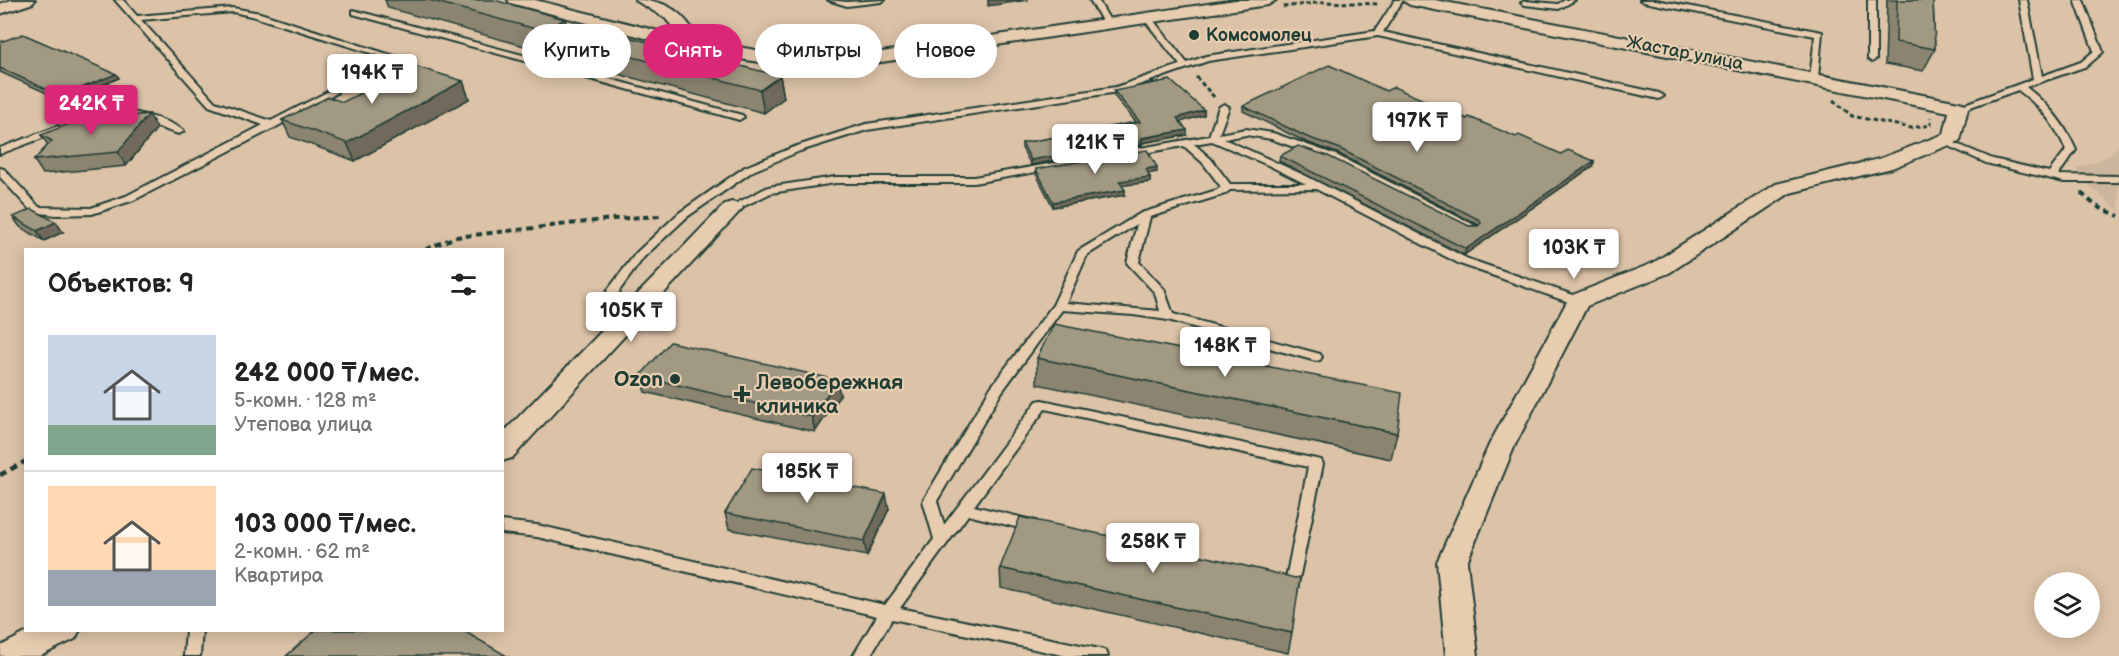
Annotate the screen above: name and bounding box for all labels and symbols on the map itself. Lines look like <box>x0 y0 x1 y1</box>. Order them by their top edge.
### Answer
place label: Комсомолец <box>1206 25 1312 46</box>
marker: Комсомолец <box>1187 28 1201 42</box>
street label: Жастар улица <box>1625 31 1746 75</box>
pin: 194K ₸ <box>323 54 421 105</box>
pin: 242K ₸ <box>42 85 140 136</box>
pin: 197K ₸ <box>1368 102 1466 153</box>
pin: 121K ₸ <box>1046 124 1144 175</box>
pin: 103K ₸ <box>1525 229 1623 280</box>
pin: 105K ₸ <box>582 292 680 343</box>
pin: 148K ₸ <box>1176 327 1274 378</box>
place label: Ozon <box>614 367 663 392</box>
place label: Левобережная клиника <box>755 370 903 419</box>
marker: Ozon <box>668 372 682 386</box>
marker: Левобережная клиника <box>733 385 751 403</box>
pin: 185K ₸ <box>758 453 856 504</box>
pin: 258K ₸ <box>1104 523 1202 574</box>

